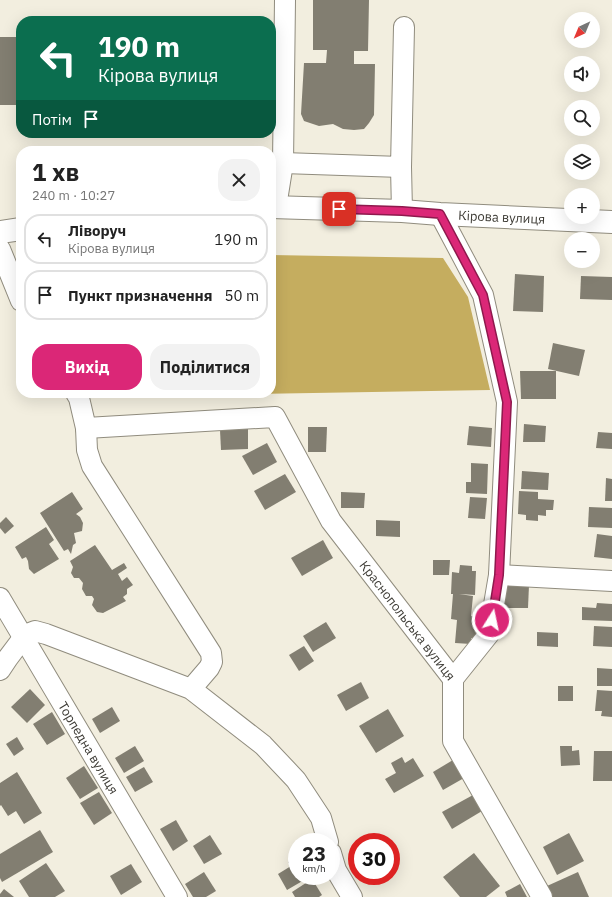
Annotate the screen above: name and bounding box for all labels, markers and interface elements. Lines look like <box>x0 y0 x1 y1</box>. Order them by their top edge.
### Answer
north arrow <box>564 12 600 48</box>
map controls <box>564 12 600 268</box>
text: 190 m <box>98 28 180 65</box>
icon: left <box>32 32 84 84</box>
button: sound <box>564 56 600 92</box>
text: Кірова вулиця <box>98 64 218 87</box>
button: search <box>564 100 600 136</box>
icon: arrive <box>80 108 102 130</box>
text: Потім <box>32 110 72 129</box>
button: layers <box>564 144 600 180</box>
text: 1 хв <box>32 156 79 188</box>
button: close <box>218 159 260 201</box>
text: 240 m · 10:27 <box>32 187 115 204</box>
button: + <box>564 188 600 224</box>
pin <box>322 192 356 226</box>
icon: arrive <box>328 198 350 220</box>
street label: Кірова вулиця <box>458 206 546 227</box>
text: Ліворуч <box>68 221 126 240</box>
icon: left <box>34 228 56 250</box>
text: 190 m <box>214 230 258 249</box>
button: − <box>564 232 600 268</box>
text: Кірова вулиця <box>68 240 155 257</box>
icon: arrive <box>34 284 56 306</box>
text: Пункт призначення <box>68 286 213 305</box>
text: 50 m <box>225 286 259 305</box>
button: Вихід <box>32 344 142 390</box>
button: Поділитися <box>150 344 260 390</box>
street label: Краснопольська вулиця <box>356 557 459 684</box>
position arrow <box>471 599 513 641</box>
street label: Торпедна вулиця <box>55 698 123 797</box>
speed limit sign: 30 <box>348 833 400 885</box>
text: 23 <box>302 840 326 867</box>
text: km/h <box>302 862 326 875</box>

